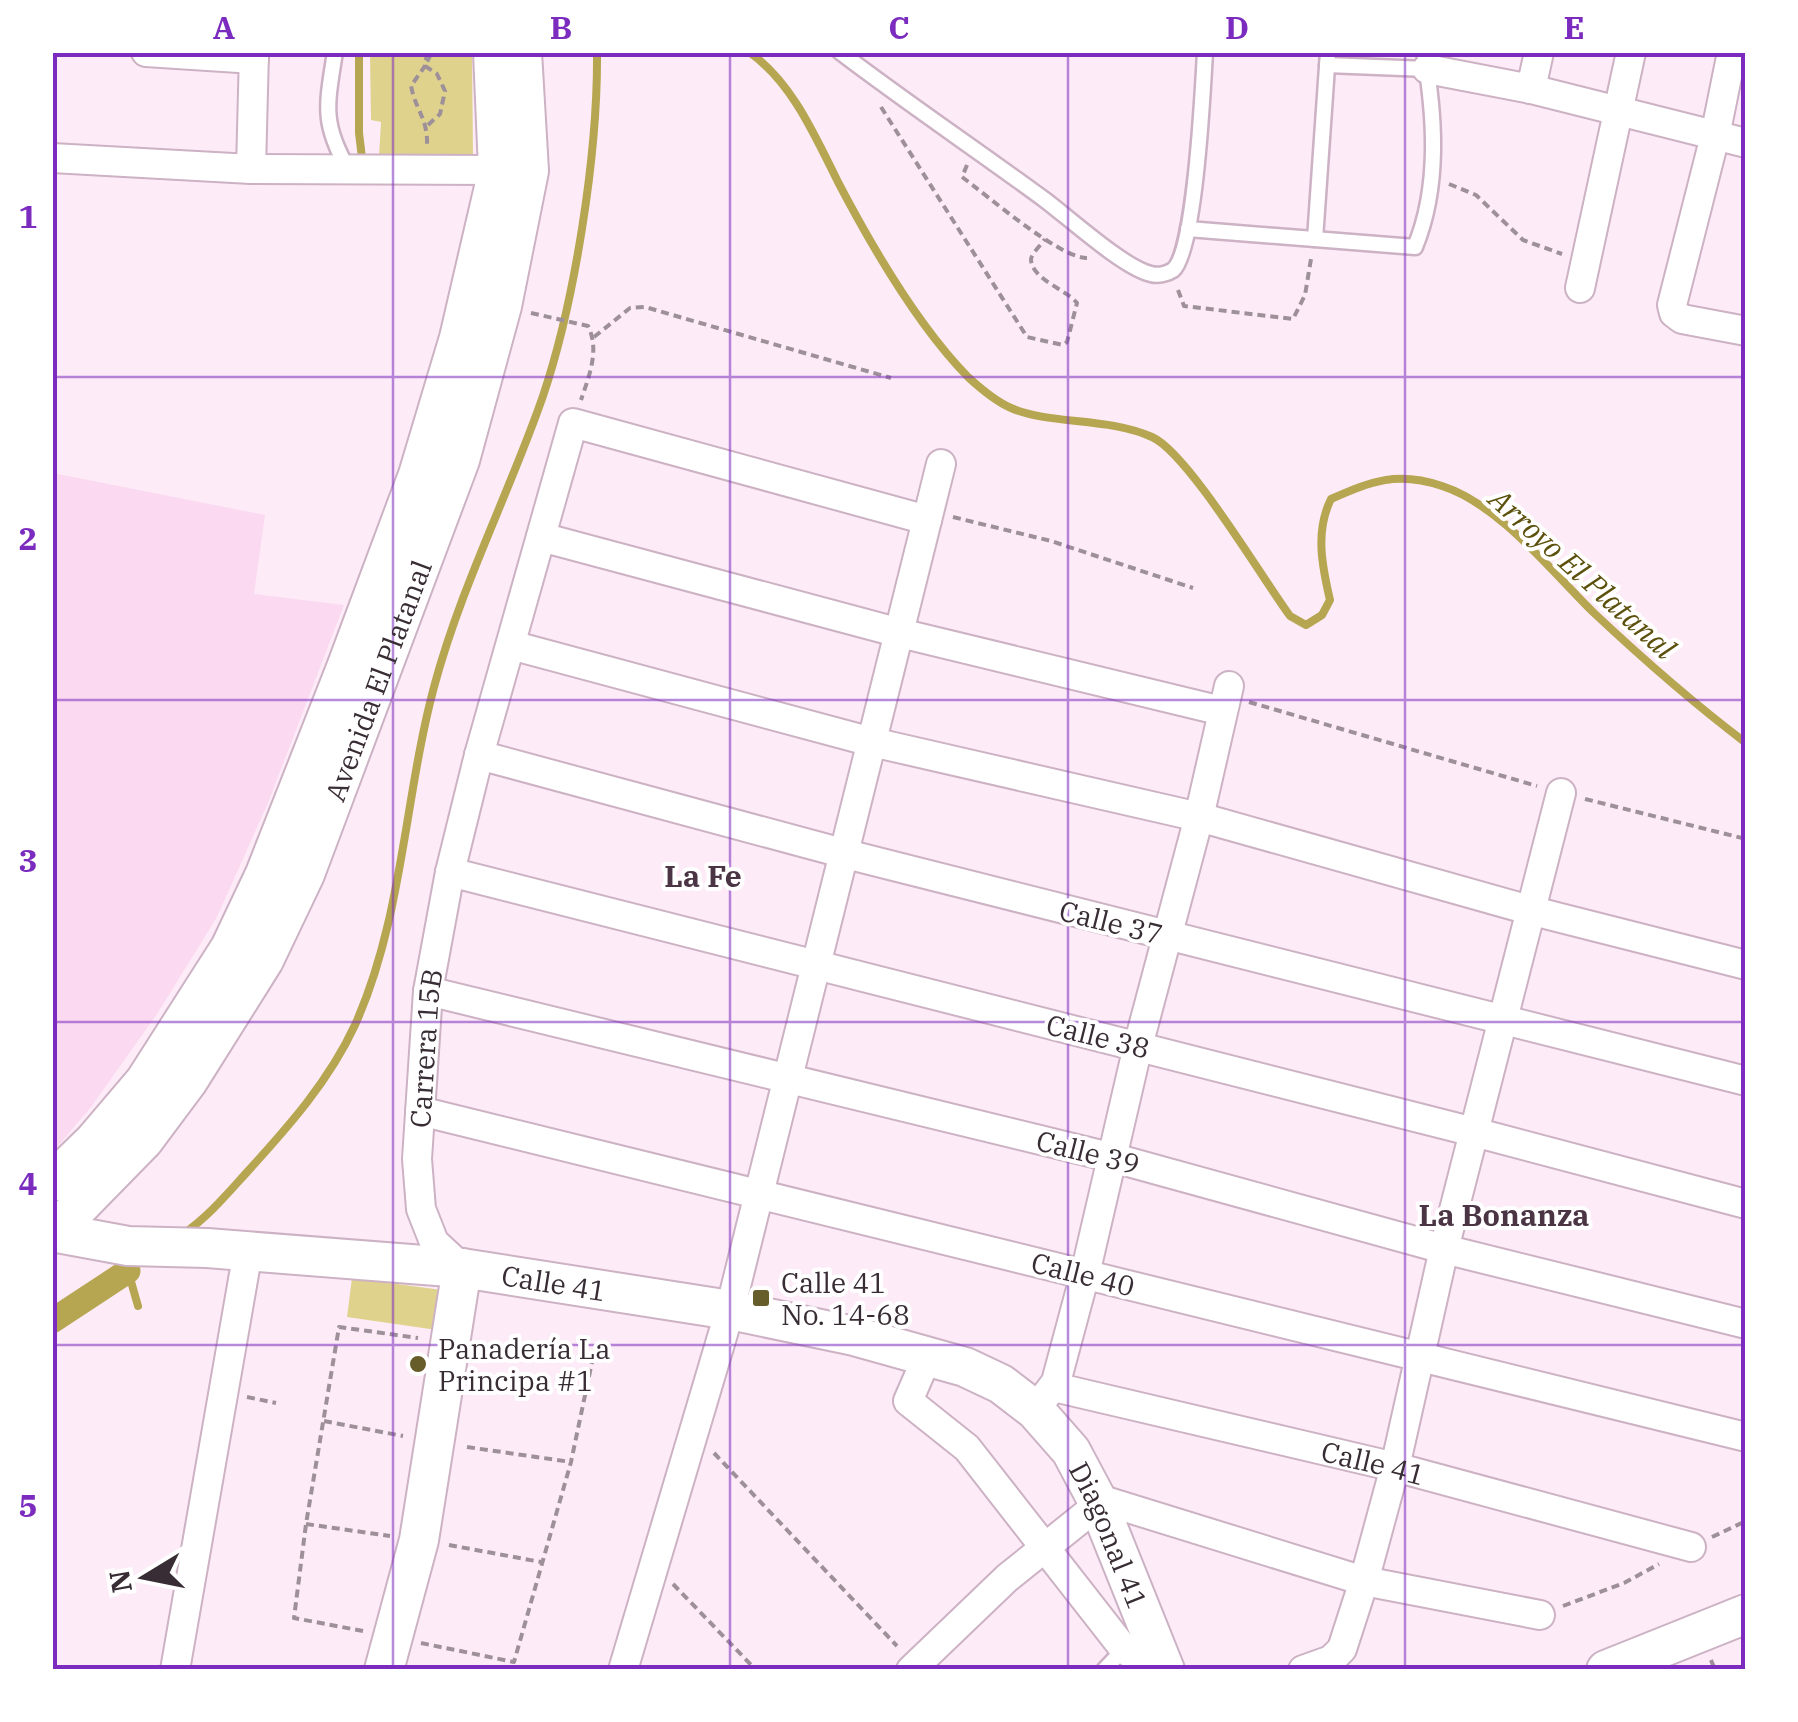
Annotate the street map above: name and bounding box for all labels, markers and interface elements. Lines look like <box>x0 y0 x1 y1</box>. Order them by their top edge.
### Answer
text: A <box>213 6 235 48</box>
text: B <box>550 6 572 48</box>
text: C <box>888 6 910 48</box>
text: D <box>1225 6 1249 48</box>
text: E <box>1563 6 1585 48</box>
text: 1 <box>18 195 38 237</box>
water label: Arroyo El Platanal <box>1480 478 1685 667</box>
text: 2 <box>18 517 38 559</box>
street label: Avenida El Platanal <box>316 555 439 806</box>
text: 3 <box>18 839 38 881</box>
district label: La Fe <box>664 856 742 895</box>
street label: Calle 37 <box>1056 891 1166 953</box>
street label: Carrera 15B <box>401 965 450 1129</box>
street label: Calle 38 <box>1043 1005 1153 1067</box>
street label: Calle 39 <box>1033 1121 1143 1183</box>
text: 4 <box>18 1162 38 1204</box>
district label: La Bonanza <box>1419 1195 1589 1234</box>
street label: Calle 40 <box>1028 1243 1138 1305</box>
street label: Calle 41 <box>499 1256 609 1309</box>
place label: Calle 41 No. 14-68 <box>781 1264 910 1333</box>
marker: Calle 41 No. 14-68 <box>750 1287 772 1309</box>
place label: Panadería La Principa #1 <box>438 1330 611 1399</box>
marker: Panadería La Principa #1 <box>407 1353 429 1375</box>
street label: Calle 41 <box>1318 1432 1429 1493</box>
street label: Diagonal 41 <box>1061 1455 1157 1614</box>
text: 5 <box>18 1484 38 1526</box>
north arrow <box>95 1527 195 1627</box>
text: N <box>100 1567 140 1596</box>

